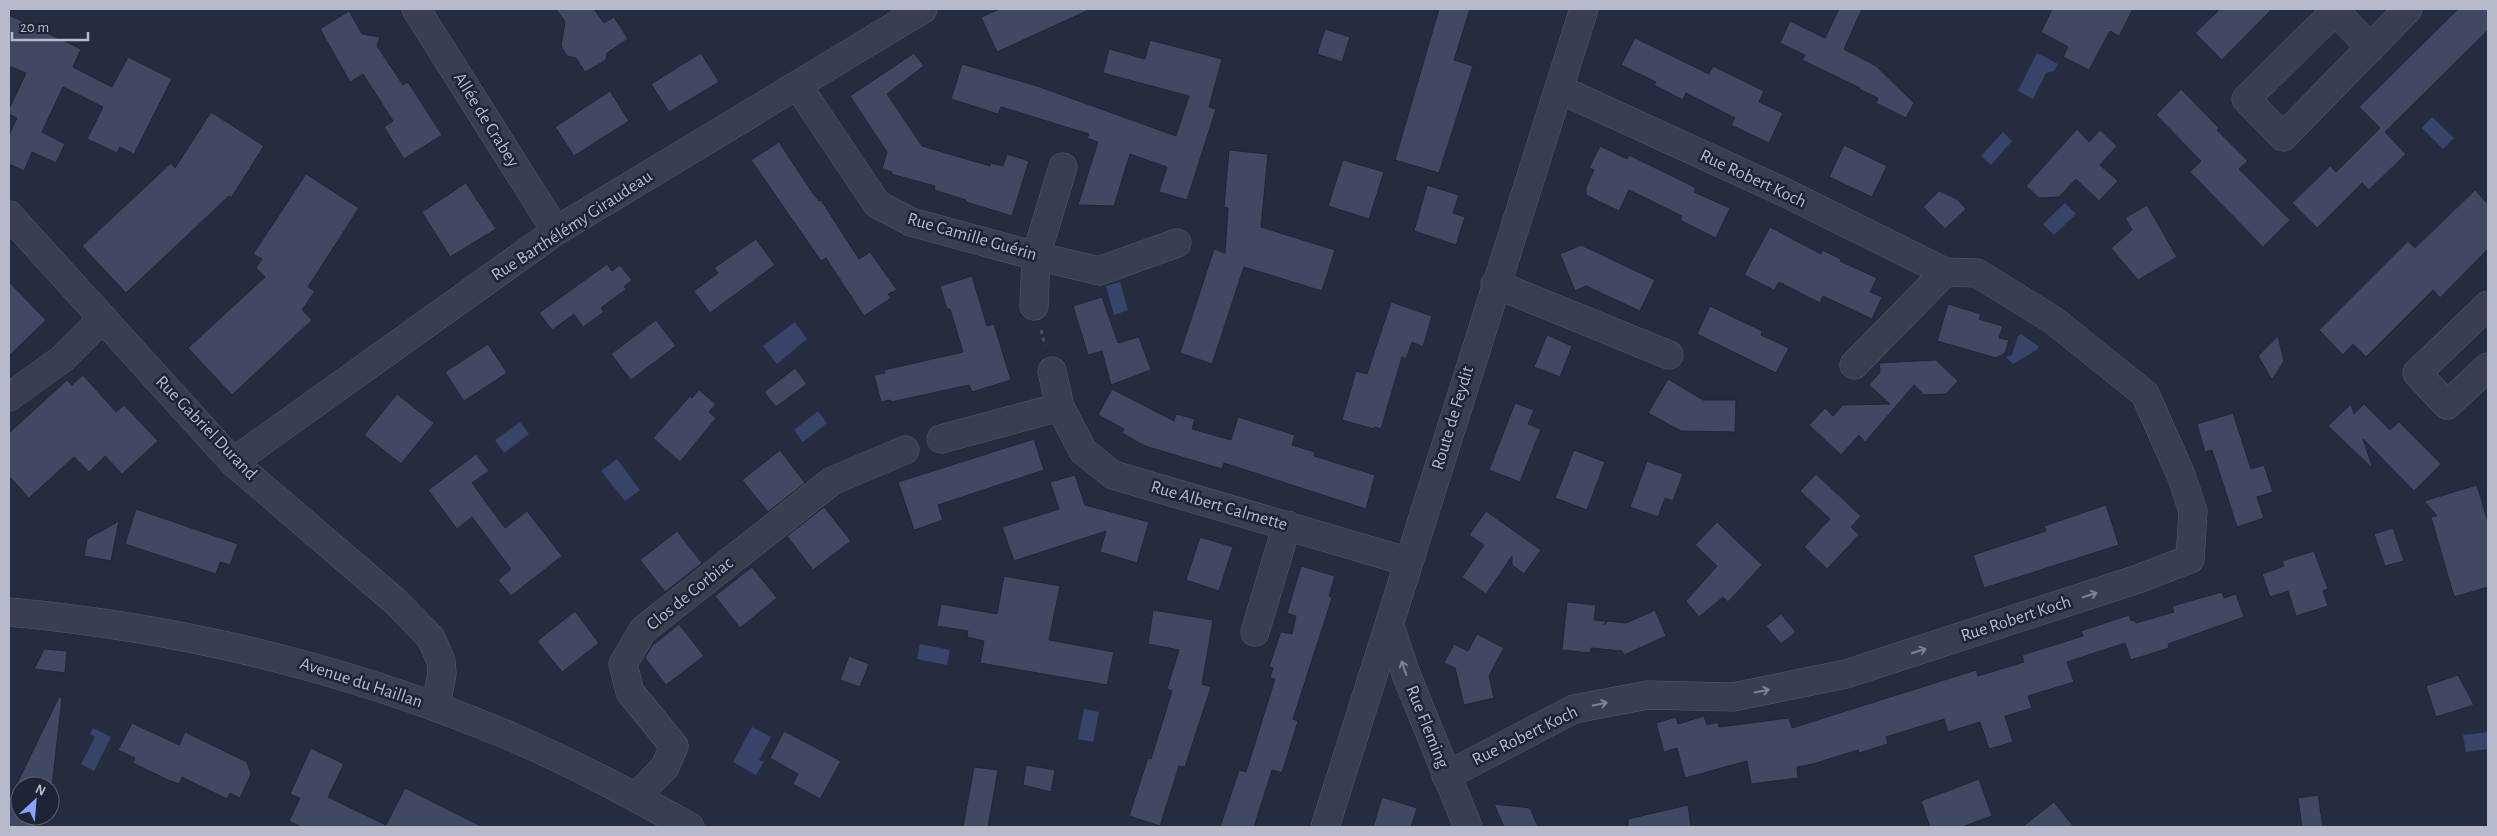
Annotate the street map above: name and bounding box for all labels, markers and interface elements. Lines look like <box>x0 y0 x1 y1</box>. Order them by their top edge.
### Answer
scale bar <box>12 10 89 42</box>
text: 20 m <box>20 20 49 35</box>
street label: Allée de Crabey <box>450 70 522 171</box>
street label: Rue Robert Koch <box>1697 147 1809 211</box>
street label: Rue Barthélémy Giraudeau <box>488 167 656 285</box>
street label: Rue Camille Guérin <box>905 210 1039 264</box>
street label: Route de Feydit <box>1429 364 1477 472</box>
street label: Rue Gabriel Durand <box>152 372 260 484</box>
street label: Rue Albert Calmette <box>1149 478 1289 534</box>
street label: Clos de Corbiac <box>643 554 737 634</box>
one-way arrow <box>2081 589 2097 599</box>
street label: Rue Robert Koch <box>1959 593 2073 645</box>
one-way arrow <box>1910 645 1926 655</box>
street label: Avenue du Haillan <box>297 655 425 711</box>
one-way arrow <box>1399 661 1408 677</box>
street label: Rue Fleming <box>1402 683 1452 771</box>
one-way arrow <box>1753 686 1769 696</box>
one-way arrow <box>1592 699 1608 708</box>
street label: Rue Robert Koch <box>1469 703 1581 769</box>
north arrow <box>10 776 60 826</box>
text: N <box>33 782 48 799</box>

